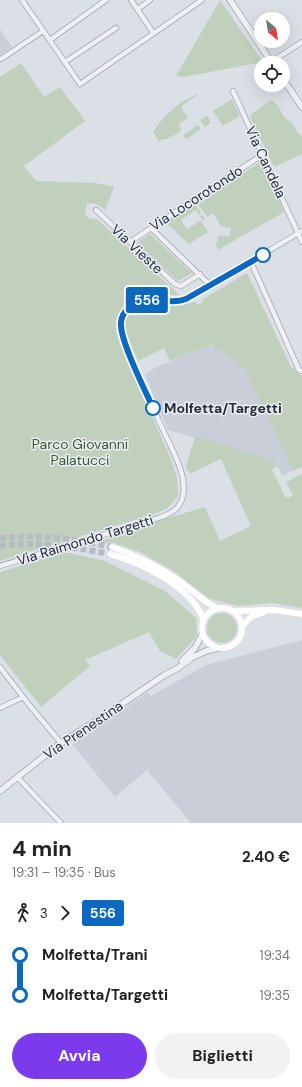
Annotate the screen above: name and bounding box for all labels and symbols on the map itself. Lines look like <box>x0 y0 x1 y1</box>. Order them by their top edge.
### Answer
north arrow <box>254 12 290 48</box>
street label: Via Candela <box>242 123 290 201</box>
street label: Via Locorotondo <box>146 161 246 235</box>
street label: Via Vieste <box>107 220 167 278</box>
unlabelled marker <box>255 247 271 263</box>
line badge: 556 <box>124 287 170 313</box>
place label: Molfetta/Targetti <box>164 399 282 417</box>
marker: Molfetta/Targetti <box>145 400 161 416</box>
park label: Parco Giovanni Palatucci <box>32 435 128 469</box>
street label: Via Raimondo Targetti <box>15 511 155 569</box>
street label: Via Prenestina <box>40 697 126 763</box>

